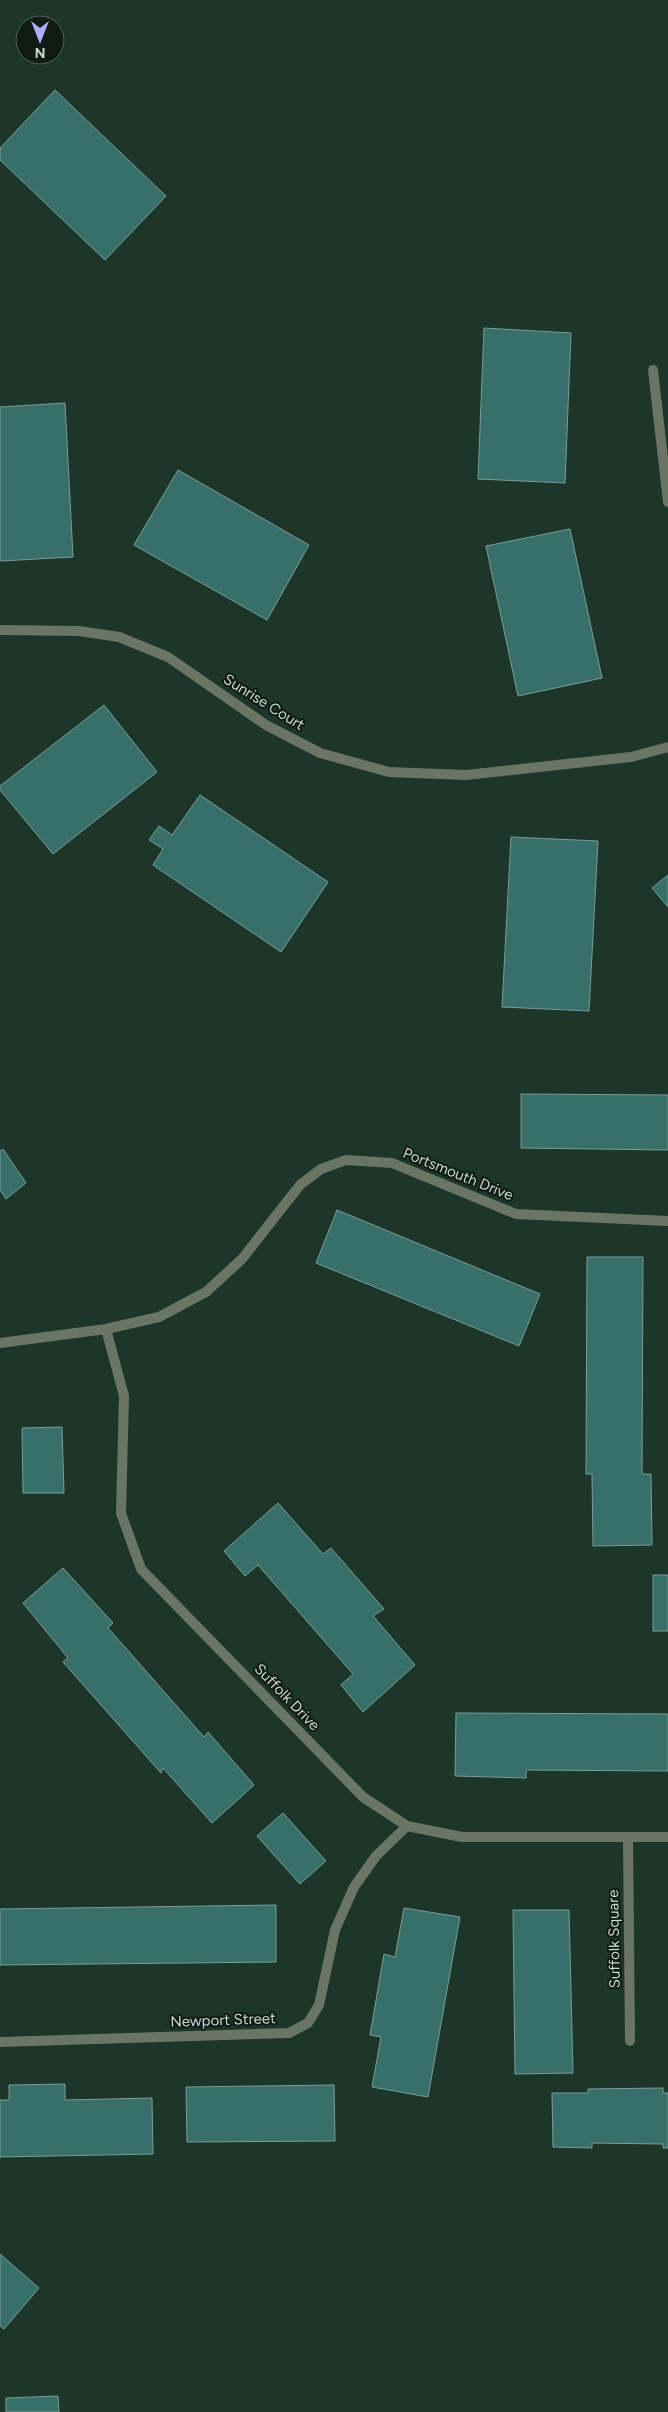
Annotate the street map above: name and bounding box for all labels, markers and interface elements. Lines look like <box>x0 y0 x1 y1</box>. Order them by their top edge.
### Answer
north arrow <box>15 15 65 65</box>
text: N <box>35 44 45 61</box>
street label: Sunrise Court <box>220 670 308 734</box>
street label: Portsmouth Drive <box>400 1144 516 1204</box>
street label: Suffolk Drive <box>251 1660 323 1734</box>
street label: Suffolk Square <box>604 1889 624 1989</box>
street label: Newport Street <box>170 2009 276 2031</box>

